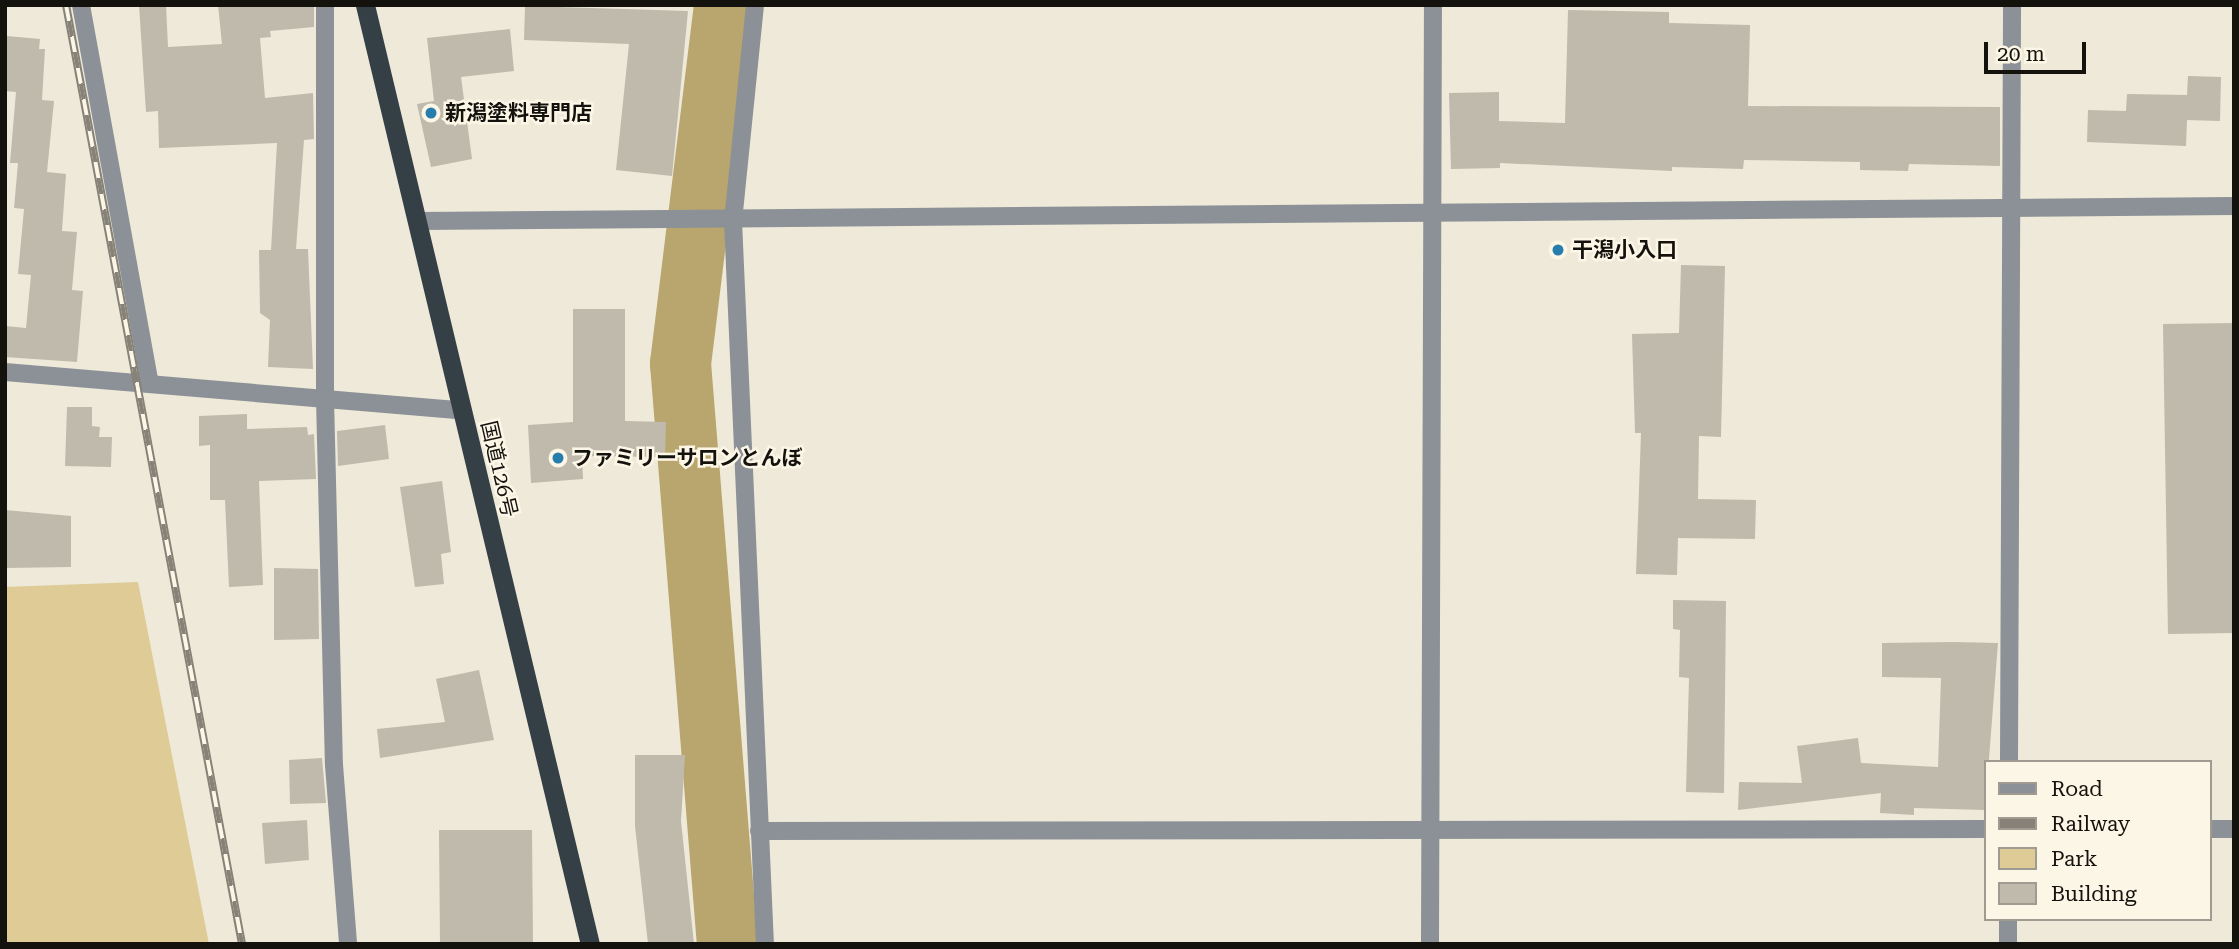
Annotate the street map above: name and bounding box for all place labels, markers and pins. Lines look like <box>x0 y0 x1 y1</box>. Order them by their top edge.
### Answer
place label: 新潟塗料専門店 <box>445 100 592 126</box>
marker: 新潟塗料専門店 <box>423 105 439 121</box>
place label: 干潟小入口 <box>1572 237 1677 263</box>
marker: 干潟小入口 <box>1550 242 1566 258</box>
place label: ファミリーサロンとんぼ <box>572 445 803 471</box>
marker: ファミリーサロンとんぼ <box>550 450 566 466</box>

